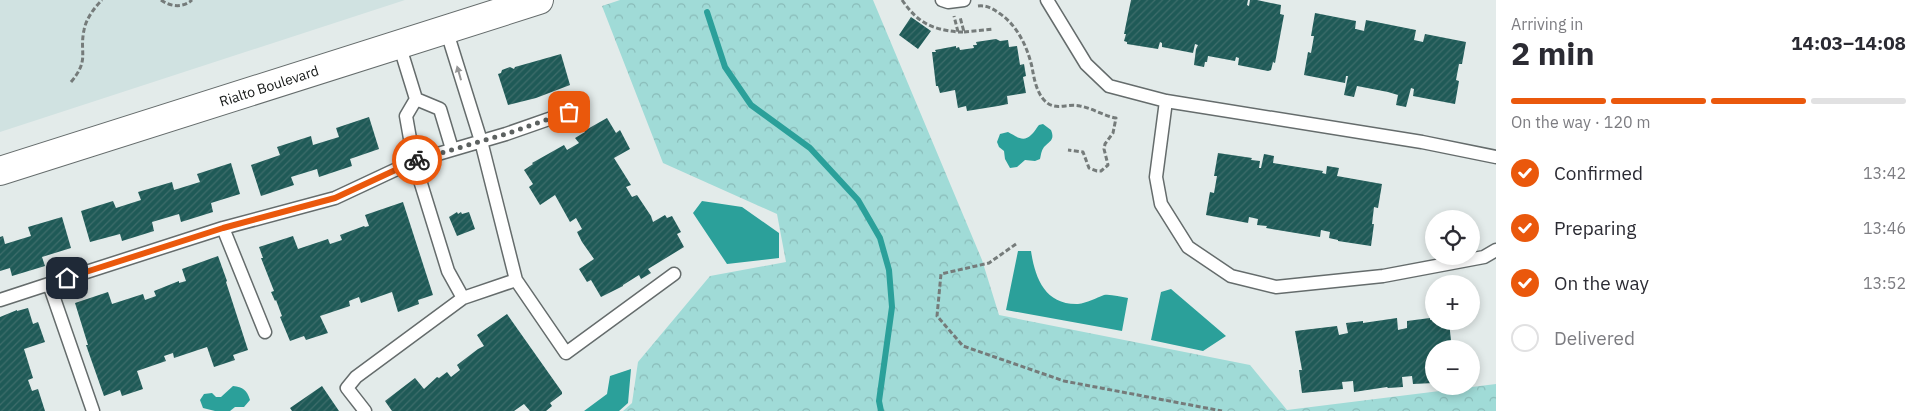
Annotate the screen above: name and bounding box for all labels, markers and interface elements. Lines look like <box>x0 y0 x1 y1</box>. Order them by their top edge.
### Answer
text: Arriving in <box>1511 14 1583 34</box>
text: 14:03–14:08 <box>1791 31 1906 55</box>
text: 2 min <box>1511 32 1595 74</box>
street label: Rialto Boulevard <box>217 61 321 111</box>
one-way arrow <box>455 65 463 80</box>
pin <box>548 91 590 133</box>
icon: bag <box>555 98 583 126</box>
text: On the way · 120 m <box>1511 112 1650 132</box>
courier <box>392 135 442 185</box>
icon: bike <box>403 146 431 174</box>
icon: check <box>1511 159 1539 187</box>
text: Confirmed <box>1554 161 1643 185</box>
text: 13:42 <box>1863 163 1906 183</box>
map controls <box>1425 210 1480 395</box>
button: locate <box>1425 210 1480 265</box>
icon: check <box>1511 214 1539 242</box>
text: Preparing <box>1554 216 1636 240</box>
text: 13:46 <box>1863 218 1906 238</box>
pin <box>46 257 88 299</box>
icon: home <box>53 264 81 292</box>
icon: check <box>1511 269 1539 297</box>
text: On the way <box>1554 271 1649 295</box>
text: 13:52 <box>1863 273 1906 293</box>
button: + <box>1425 275 1480 330</box>
text: Delivered <box>1554 326 1635 350</box>
button: − <box>1425 340 1480 395</box>

